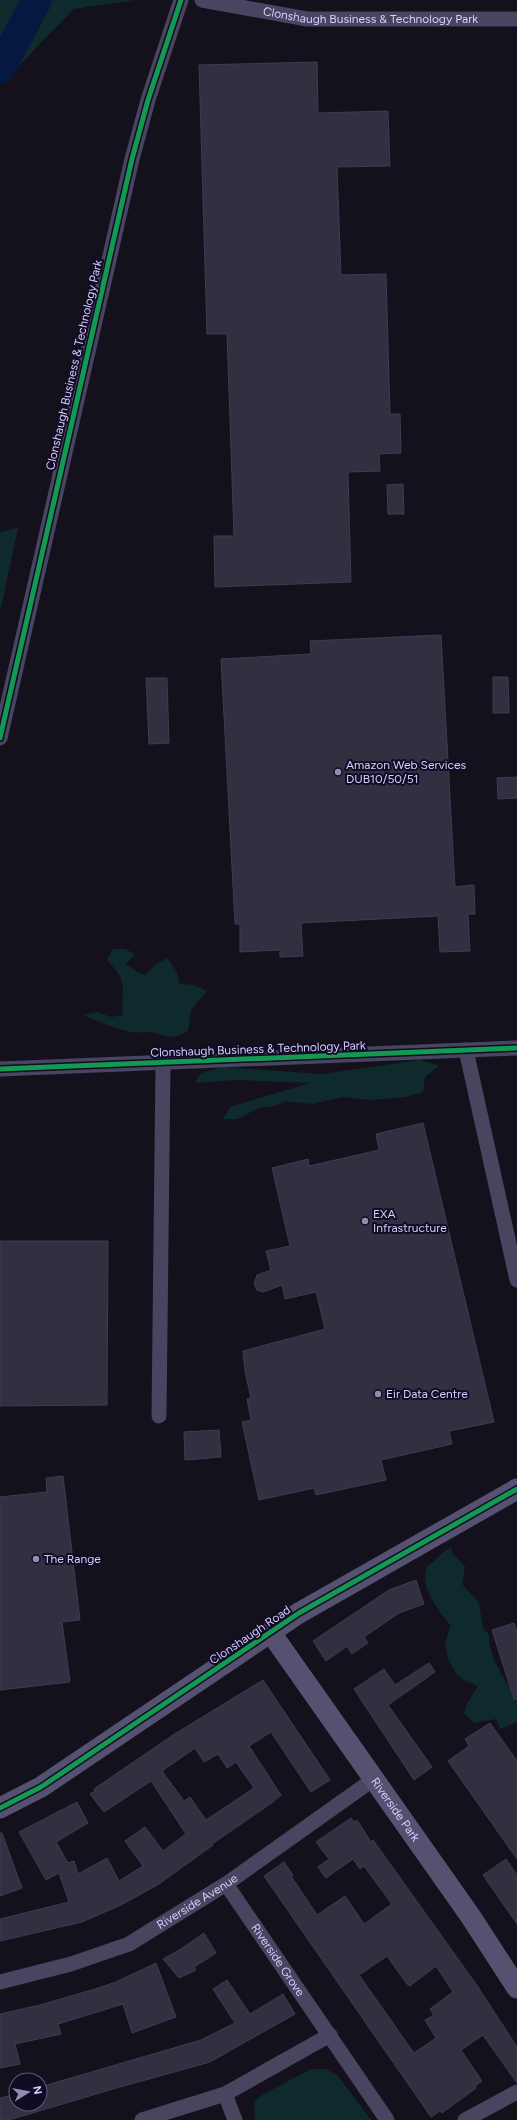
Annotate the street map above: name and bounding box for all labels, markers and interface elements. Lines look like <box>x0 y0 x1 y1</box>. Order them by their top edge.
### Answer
street label: Clonshaugh Business & Technology Park <box>262 4 478 26</box>
street label: Clonshaugh Business & Technology Park <box>43 258 105 471</box>
place label: Amazon Web Services DUB10/50/51 <box>346 758 467 786</box>
marker: Amazon Web Services DUB10/50/51 <box>333 767 343 777</box>
street label: Clonshaugh Business & Technology Park <box>150 1038 366 1060</box>
place label: EXA Infrastructure <box>373 1207 447 1235</box>
marker: EXA Infrastructure <box>360 1216 370 1226</box>
place label: Eir Data Centre <box>386 1387 468 1401</box>
marker: Eir Data Centre <box>373 1389 383 1399</box>
place label: The Range <box>44 1552 101 1566</box>
marker: The Range <box>31 1554 41 1564</box>
street label: Clonshaugh Road <box>207 1603 293 1667</box>
street label: Riverside Park <box>368 1775 423 1844</box>
street label: Riverside Avenue <box>154 1871 241 1932</box>
street label: Riverside Grove <box>248 1921 308 1999</box>
north arrow <box>8 2072 48 2112</box>
text: N <box>30 2085 45 2096</box>

